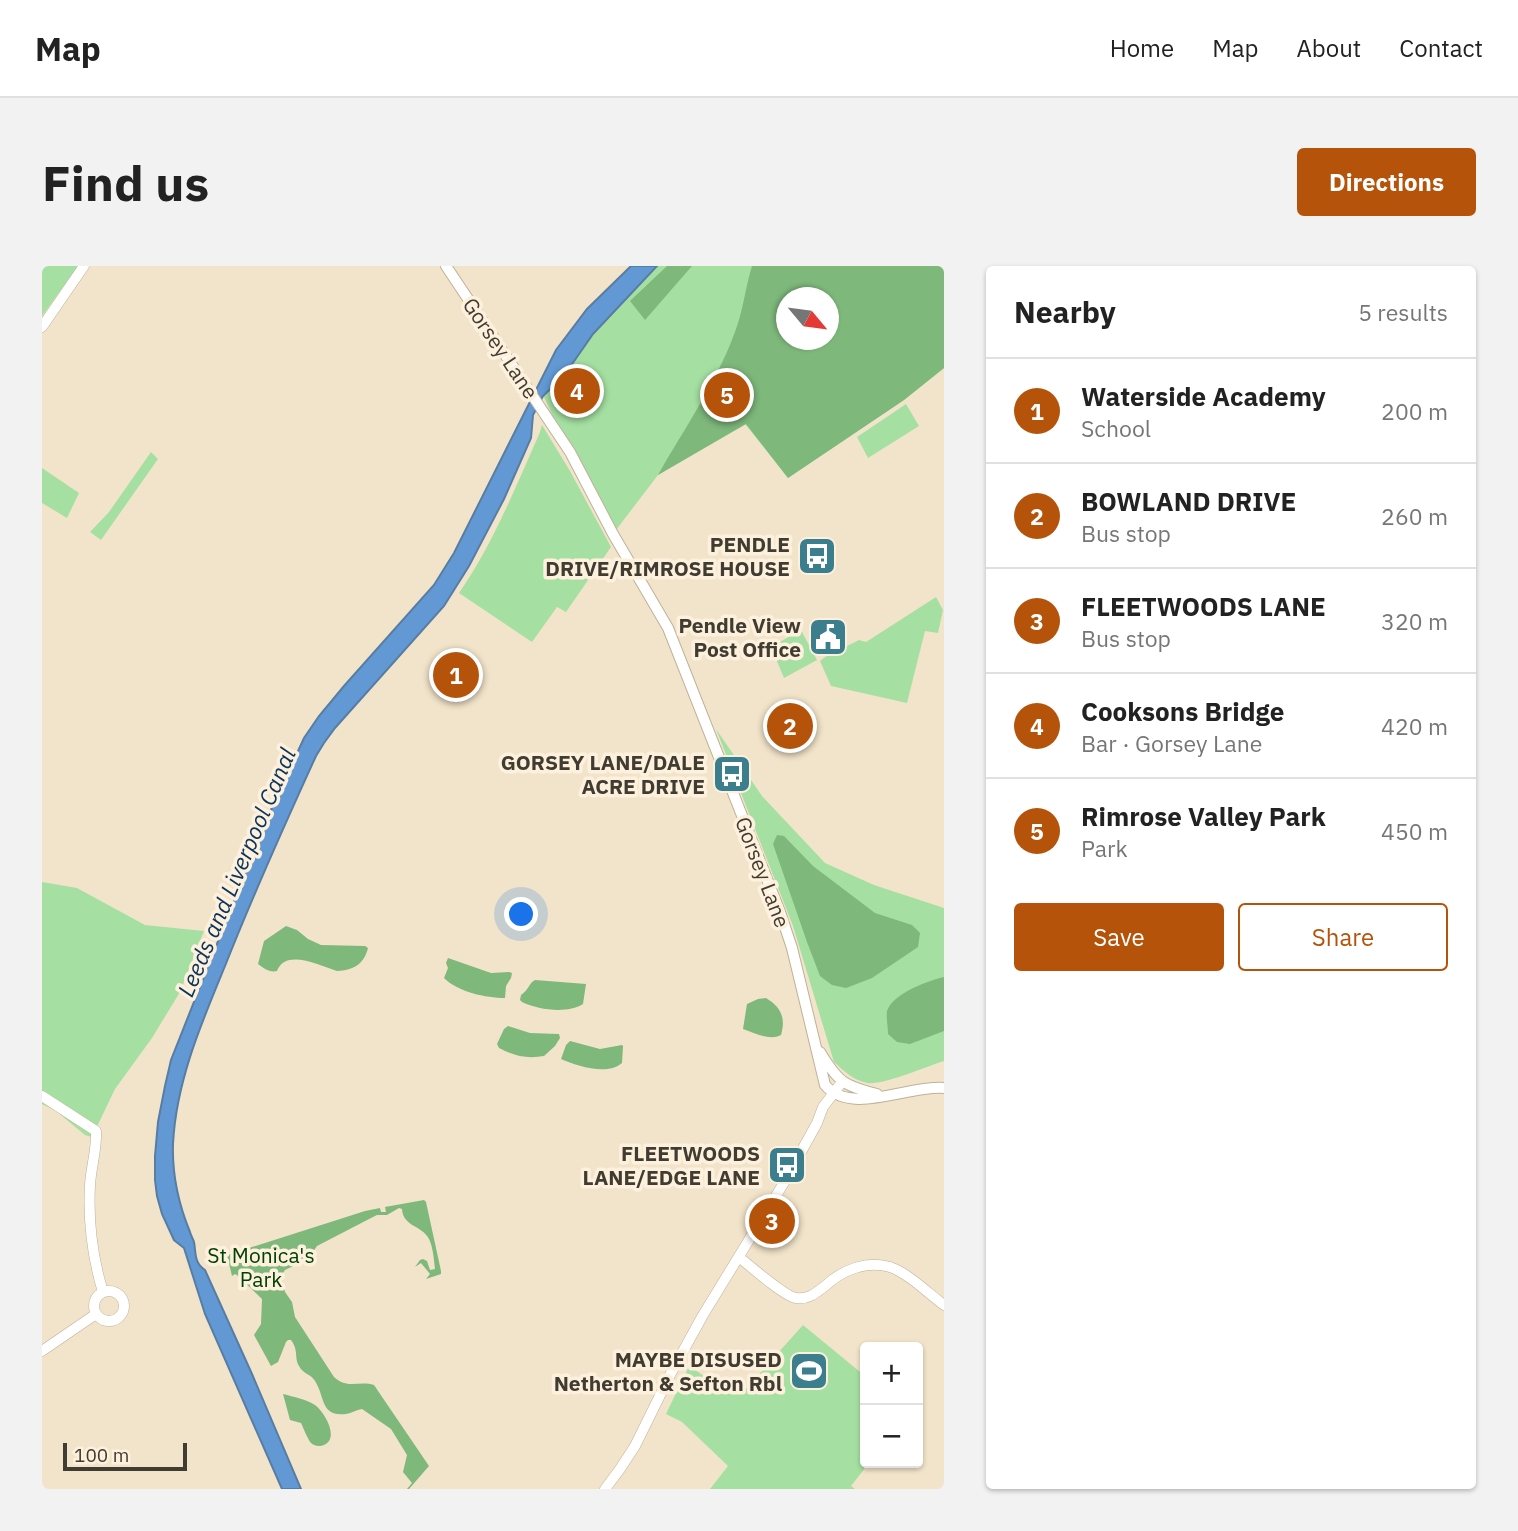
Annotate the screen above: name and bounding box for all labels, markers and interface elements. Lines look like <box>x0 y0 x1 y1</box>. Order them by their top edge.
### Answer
text: Map <box>35 27 101 70</box>
text: Home <box>1110 32 1174 64</box>
text: Map <box>1212 32 1258 64</box>
text: About <box>1296 32 1361 64</box>
text: Contact <box>1399 32 1483 64</box>
button: Directions <box>1297 148 1476 216</box>
text: Find us <box>42 151 209 214</box>
north arrow <box>776 287 839 350</box>
street label: Gorsey Lane <box>457 292 545 404</box>
text: Nearby <box>1014 292 1116 331</box>
text: 5 results <box>1358 297 1448 327</box>
pin: 4 <box>554 365 600 417</box>
pin: 5 <box>704 369 750 421</box>
text: Waterside Academy <box>1081 379 1326 413</box>
text: 1 <box>1030 396 1044 426</box>
text: 200 m <box>1381 396 1448 426</box>
text: School <box>1081 413 1151 443</box>
text: BOWLAND DRIVE <box>1081 484 1296 518</box>
text: 2 <box>1030 501 1044 531</box>
text: 260 m <box>1381 501 1448 531</box>
text: Bus stop <box>1081 518 1171 548</box>
place label: PENDLE DRIVE/RIMROSE HOUSE <box>545 530 790 582</box>
bus stop icon: PENDLE DRIVE/RIMROSE HOUSE <box>796 535 838 577</box>
text: FLEETWOODS LANE <box>1081 589 1326 623</box>
text: 3 <box>1030 606 1044 636</box>
text: 320 m <box>1381 606 1448 636</box>
place label: Pendle View Post Office <box>678 611 801 663</box>
public building icon: Pendle View Post Office <box>807 616 849 658</box>
text: Bus stop <box>1081 623 1171 653</box>
pin: 1 <box>433 649 479 701</box>
text: Cooksons Bridge <box>1081 694 1284 728</box>
pin: 2 <box>767 700 813 752</box>
text: 4 <box>1030 711 1044 741</box>
text: 420 m <box>1381 711 1448 741</box>
text: Bar · Gorsey Lane <box>1081 728 1263 758</box>
water label: Leeds and Liverpool Canal <box>170 742 302 1001</box>
place label: GORSEY LANE/DALE ACRE DRIVE <box>501 748 705 800</box>
bus stop icon: GORSEY LANE/DALE ACRE DRIVE <box>711 753 753 795</box>
text: Rimrose Valley Park <box>1081 799 1326 833</box>
street label: Gorsey Lane <box>729 813 797 931</box>
text: 5 <box>1030 816 1044 846</box>
text: 450 m <box>1381 816 1448 846</box>
text: Park <box>1081 833 1128 863</box>
your location <box>504 897 538 931</box>
button: Save <box>1014 903 1224 971</box>
button: Share <box>1238 903 1448 971</box>
place label: FLEETWOODS LANE/EDGE LANE <box>583 1139 760 1191</box>
bus stop icon: FLEETWOODS LANE/EDGE LANE <box>766 1144 808 1186</box>
pin: 3 <box>749 1195 795 1247</box>
park label: St Monica's Park <box>207 1241 315 1293</box>
map controls <box>860 1342 923 1468</box>
button: + <box>860 1342 923 1405</box>
place label: MAYBE DISUSED Netherton & Sefton Rbl <box>554 1345 782 1397</box>
sports icon: MAYBE DISUSED Netherton & Sefton Rbl <box>788 1350 830 1392</box>
button: − <box>860 1405 923 1468</box>
scale bar <box>63 1440 187 1472</box>
text: 100 m <box>74 1443 129 1467</box>

